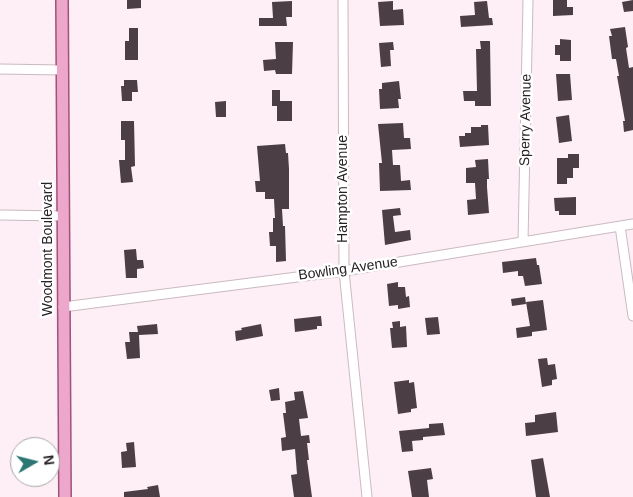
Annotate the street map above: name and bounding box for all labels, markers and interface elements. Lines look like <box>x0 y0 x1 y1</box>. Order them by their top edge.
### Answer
street label: Sperry Avenue <box>517 74 535 166</box>
street label: Hampton Avenue <box>335 135 351 243</box>
street label: Woodmont Boulevard <box>40 182 56 316</box>
street label: Bowling Avenue <box>297 254 399 284</box>
north arrow <box>10 437 60 487</box>
text: N <box>40 454 57 466</box>

